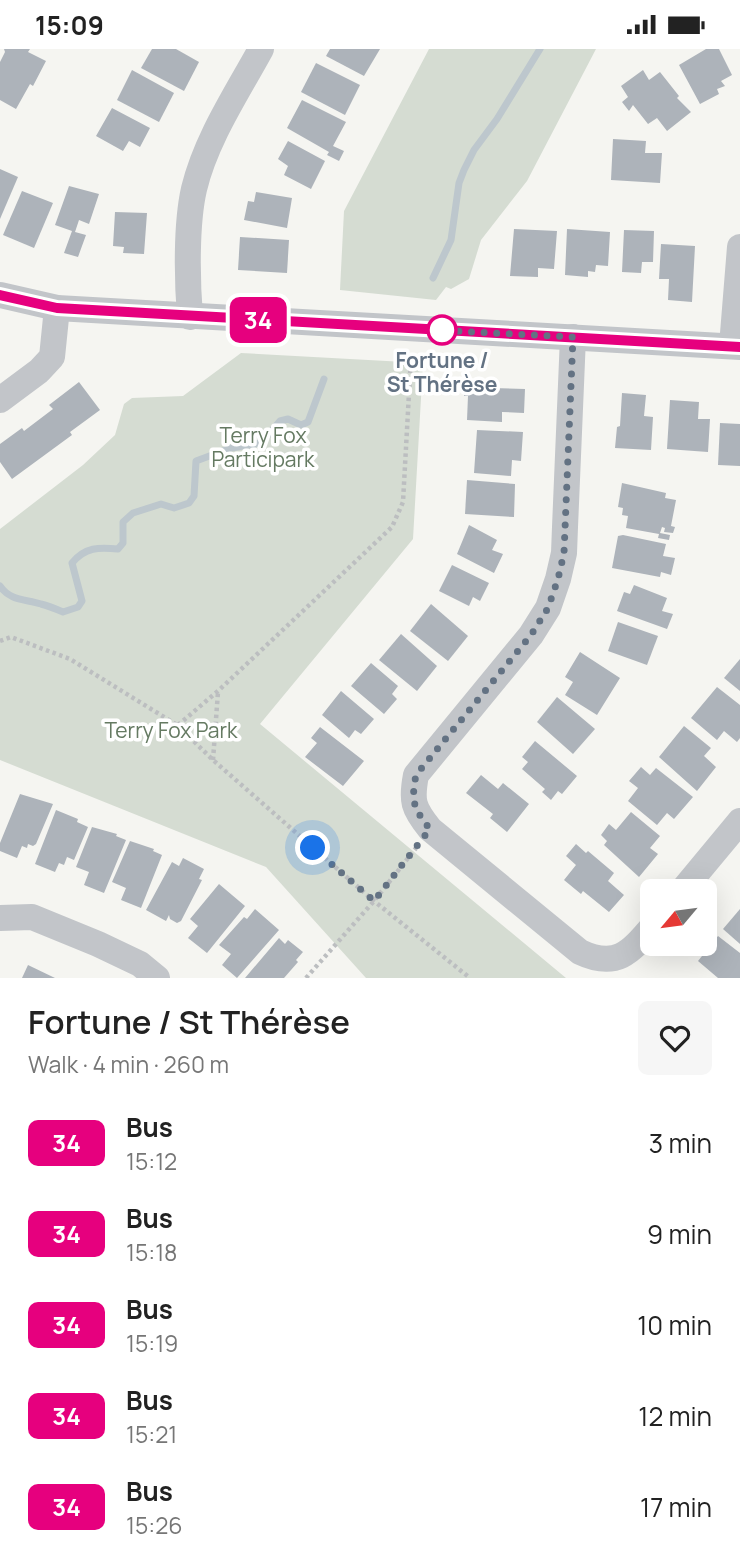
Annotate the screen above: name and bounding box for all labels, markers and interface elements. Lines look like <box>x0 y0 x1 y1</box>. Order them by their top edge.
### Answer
text: 15:09 <box>35 7 104 43</box>
line badge: 34 <box>226 297 290 343</box>
text: 34 <box>244 303 272 336</box>
marker: Fortune / St Thérèse <box>427 315 457 345</box>
place label: Fortune / St Thérèse <box>387 346 497 398</box>
park label: Terry Fox Participark <box>211 421 315 473</box>
park label: Terry Fox Park <box>105 716 238 744</box>
your location <box>295 830 330 865</box>
north arrow <box>640 879 718 955</box>
map controls <box>640 879 717 956</box>
text: Fortune / St Thérèse <box>28 999 350 1044</box>
button: heart <box>638 1001 712 1075</box>
text: Walk · 4 min · 260 m <box>28 1048 229 1080</box>
text: Bus <box>126 1109 173 1145</box>
text: 3 min <box>649 1125 712 1161</box>
text: 34 <box>52 1126 81 1159</box>
text: 15:12 <box>126 1145 177 1177</box>
text: Bus <box>126 1200 173 1236</box>
text: 9 min <box>647 1216 712 1252</box>
text: 34 <box>52 1217 81 1250</box>
text: 15:18 <box>126 1236 177 1268</box>
text: Bus <box>126 1291 173 1327</box>
text: 10 min <box>637 1307 712 1343</box>
text: 34 <box>52 1308 81 1341</box>
text: 15:19 <box>126 1327 178 1359</box>
text: Bus <box>126 1382 173 1418</box>
text: 12 min <box>638 1398 712 1434</box>
text: 34 <box>52 1399 81 1432</box>
text: 15:21 <box>126 1418 177 1450</box>
text: Bus <box>126 1473 173 1509</box>
text: 17 min <box>640 1489 712 1525</box>
text: 34 <box>52 1490 81 1523</box>
text: 15:26 <box>126 1509 183 1541</box>

